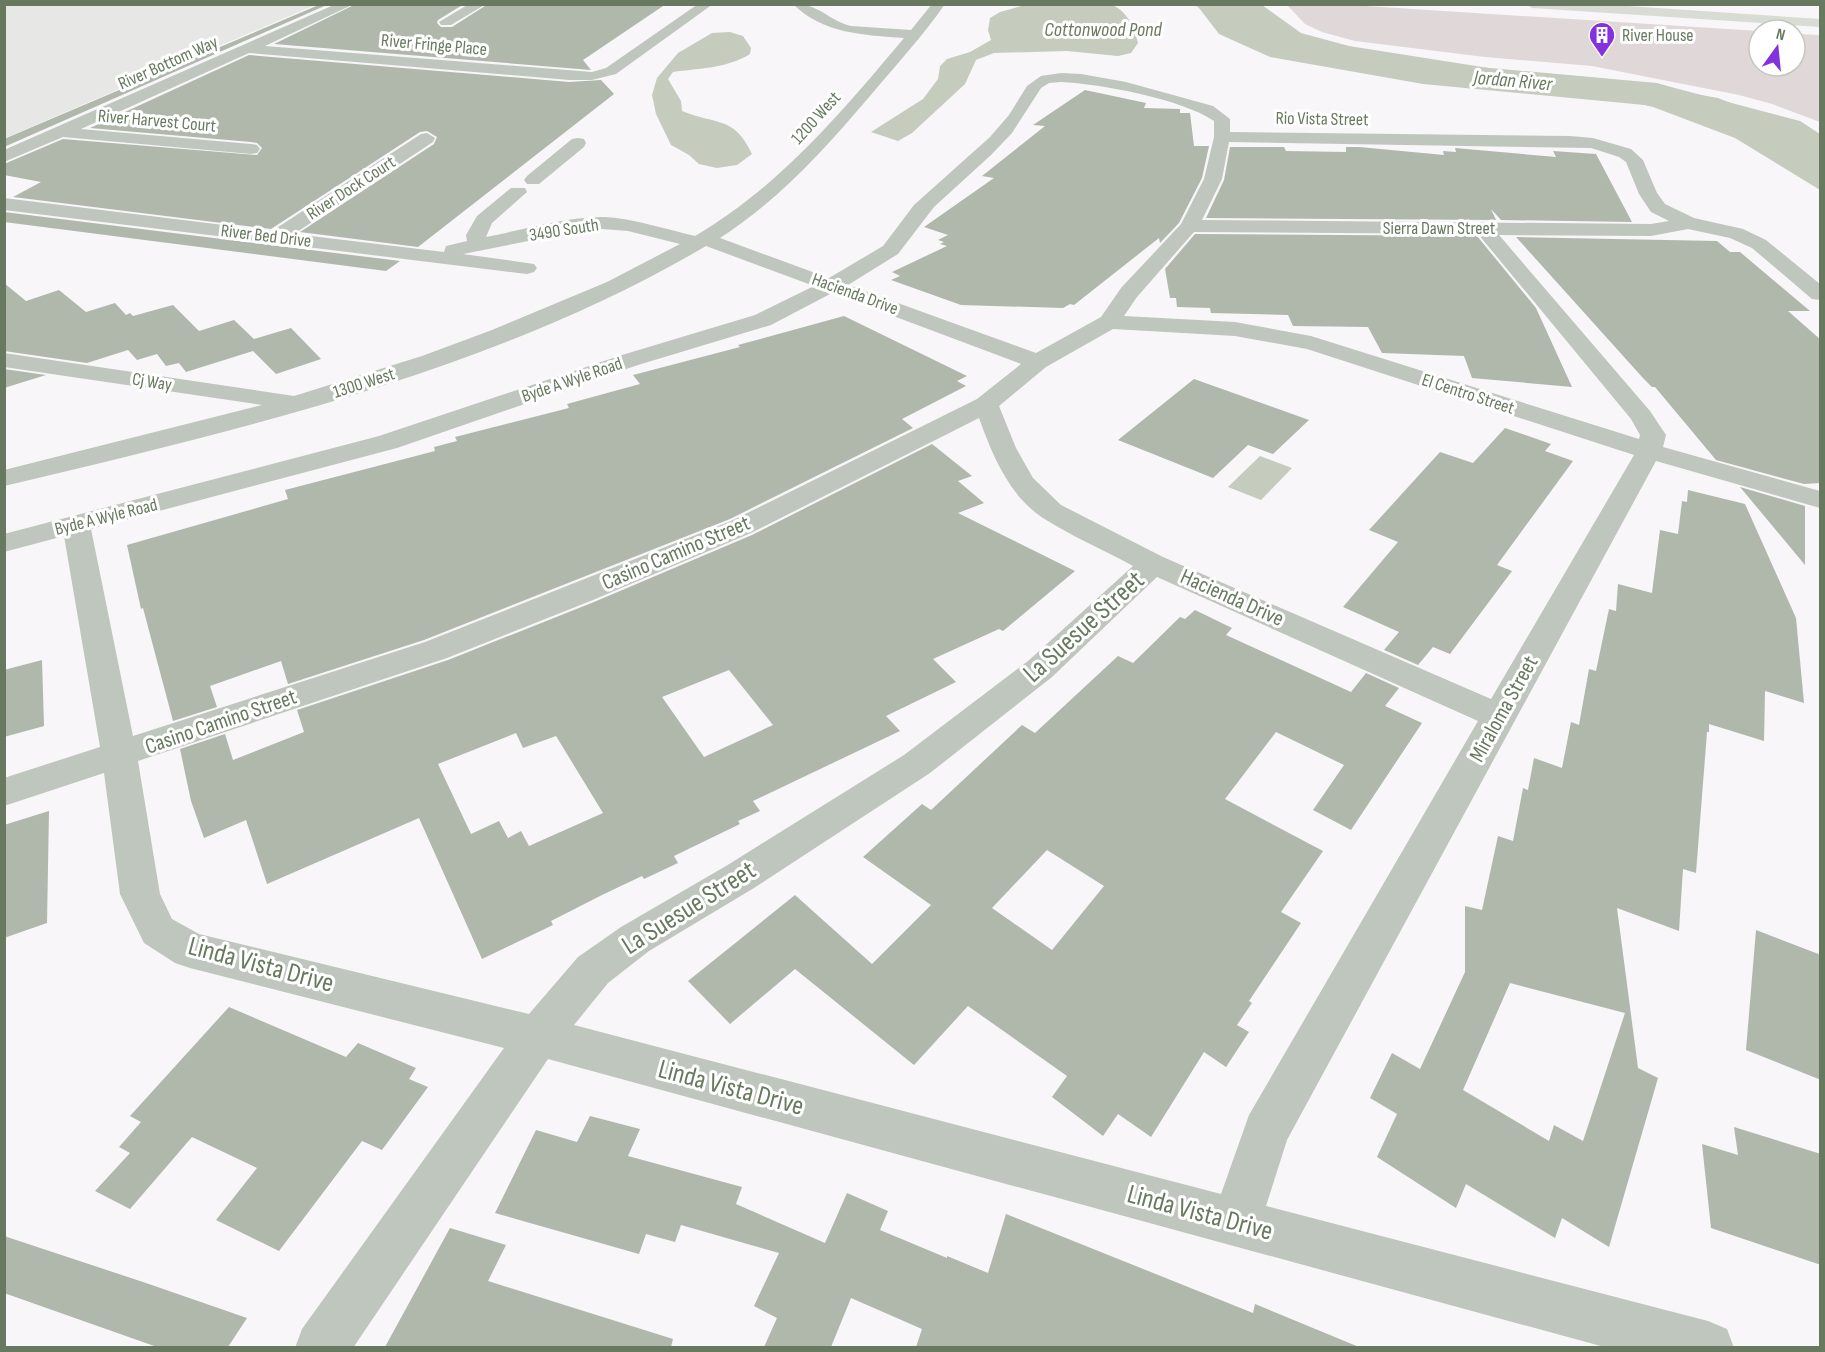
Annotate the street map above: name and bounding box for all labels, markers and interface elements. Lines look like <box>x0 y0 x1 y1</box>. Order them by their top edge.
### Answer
water label: Cottonwood Pond <box>1044 18 1162 42</box>
north arrow <box>1747 18 1807 78</box>
building icon: River House <box>1587 20 1617 58</box>
place label: River House <box>1622 25 1694 46</box>
text: N <box>1774 25 1787 45</box>
street label: River Fringe Place <box>380 30 488 60</box>
street label: River Bottom Way <box>115 32 221 94</box>
water label: Jordan River <box>1472 66 1555 97</box>
street label: 1200 West <box>787 87 845 149</box>
street label: River Harvest Court <box>97 105 217 137</box>
street label: Rio Vista Street <box>1275 108 1369 130</box>
street label: River Dock Court <box>303 151 400 224</box>
street label: 3490 South <box>528 214 600 246</box>
street label: Sierra Dawn Street <box>1383 218 1496 239</box>
street label: River Bed Drive <box>220 220 312 252</box>
street label: Hacienda Drive <box>809 269 901 319</box>
street label: Byde A Wyle Road <box>519 353 625 407</box>
street label: 1300 West <box>331 363 398 403</box>
street label: Cj Way <box>131 369 173 395</box>
street label: El Centro Street <box>1419 369 1517 419</box>
street label: Byde A Wyle Road <box>53 494 159 540</box>
street label: Casino Camino Street <box>598 510 754 596</box>
street label: Hacienda Drive <box>1176 563 1288 633</box>
street label: La Suesue Street <box>1017 564 1151 690</box>
street label: Miraloma Street <box>1464 651 1544 767</box>
street label: Casino Camino Street <box>142 683 300 761</box>
street label: La Suesue Street <box>616 854 762 962</box>
street label: Linda Vista Drive <box>185 930 337 1000</box>
street label: Linda Vista Drive <box>655 1053 807 1123</box>
street label: Linda Vista Drive <box>1124 1178 1276 1248</box>

